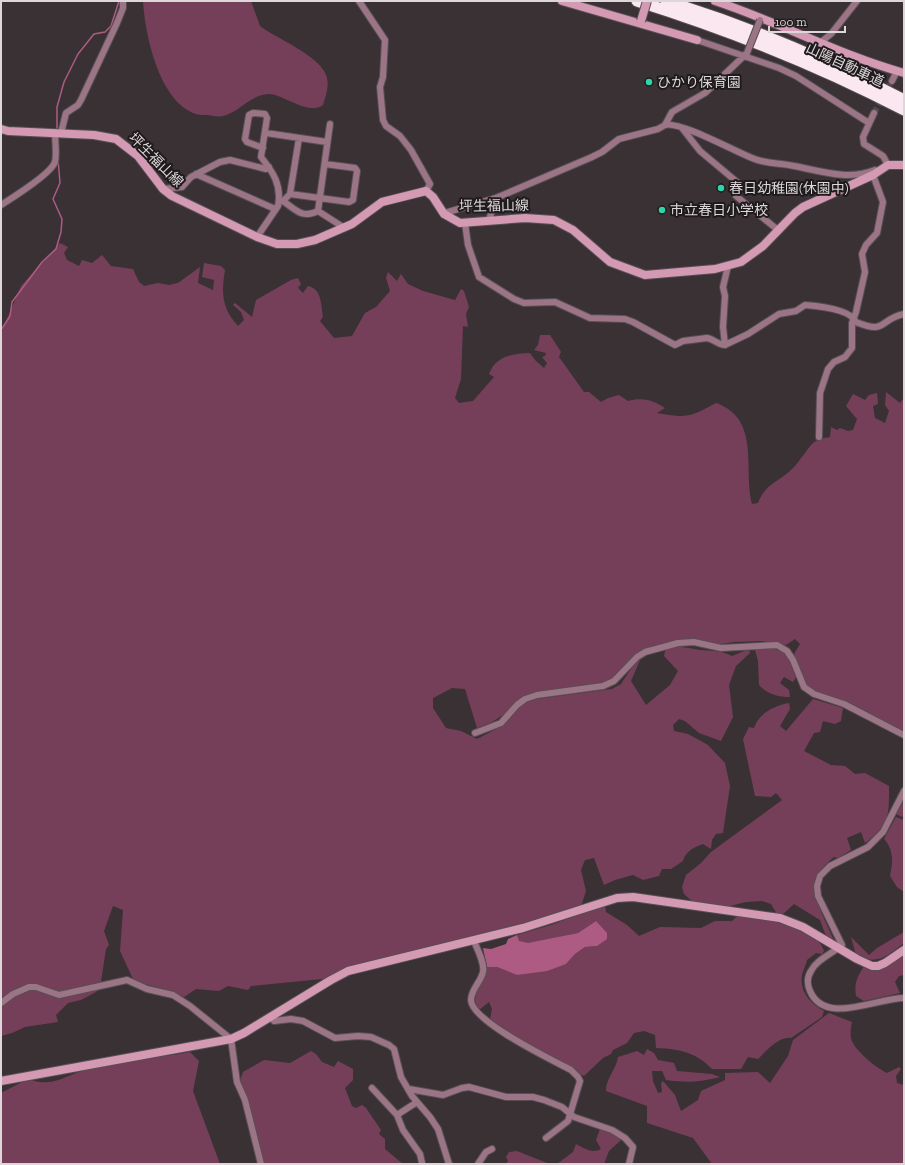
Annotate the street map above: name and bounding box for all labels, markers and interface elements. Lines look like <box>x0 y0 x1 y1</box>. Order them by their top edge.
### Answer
scale bar <box>769 8 845 34</box>
text: 100 m <box>775 15 807 29</box>
street label: 山陽自動車道 <box>803 40 887 90</box>
place label: ひかり保育園 <box>657 74 741 91</box>
marker: ひかり保育園 <box>644 77 654 87</box>
street label: 坪生福山線 <box>125 129 187 191</box>
place label: 春日幼稚園(休園中) <box>729 180 849 197</box>
marker: 春日幼稚園(休園中) <box>716 183 726 193</box>
street label: 坪生福山線 <box>459 197 529 215</box>
place label: 市立春日小学校 <box>670 202 768 219</box>
marker: 市立春日小学校 <box>657 205 667 215</box>

